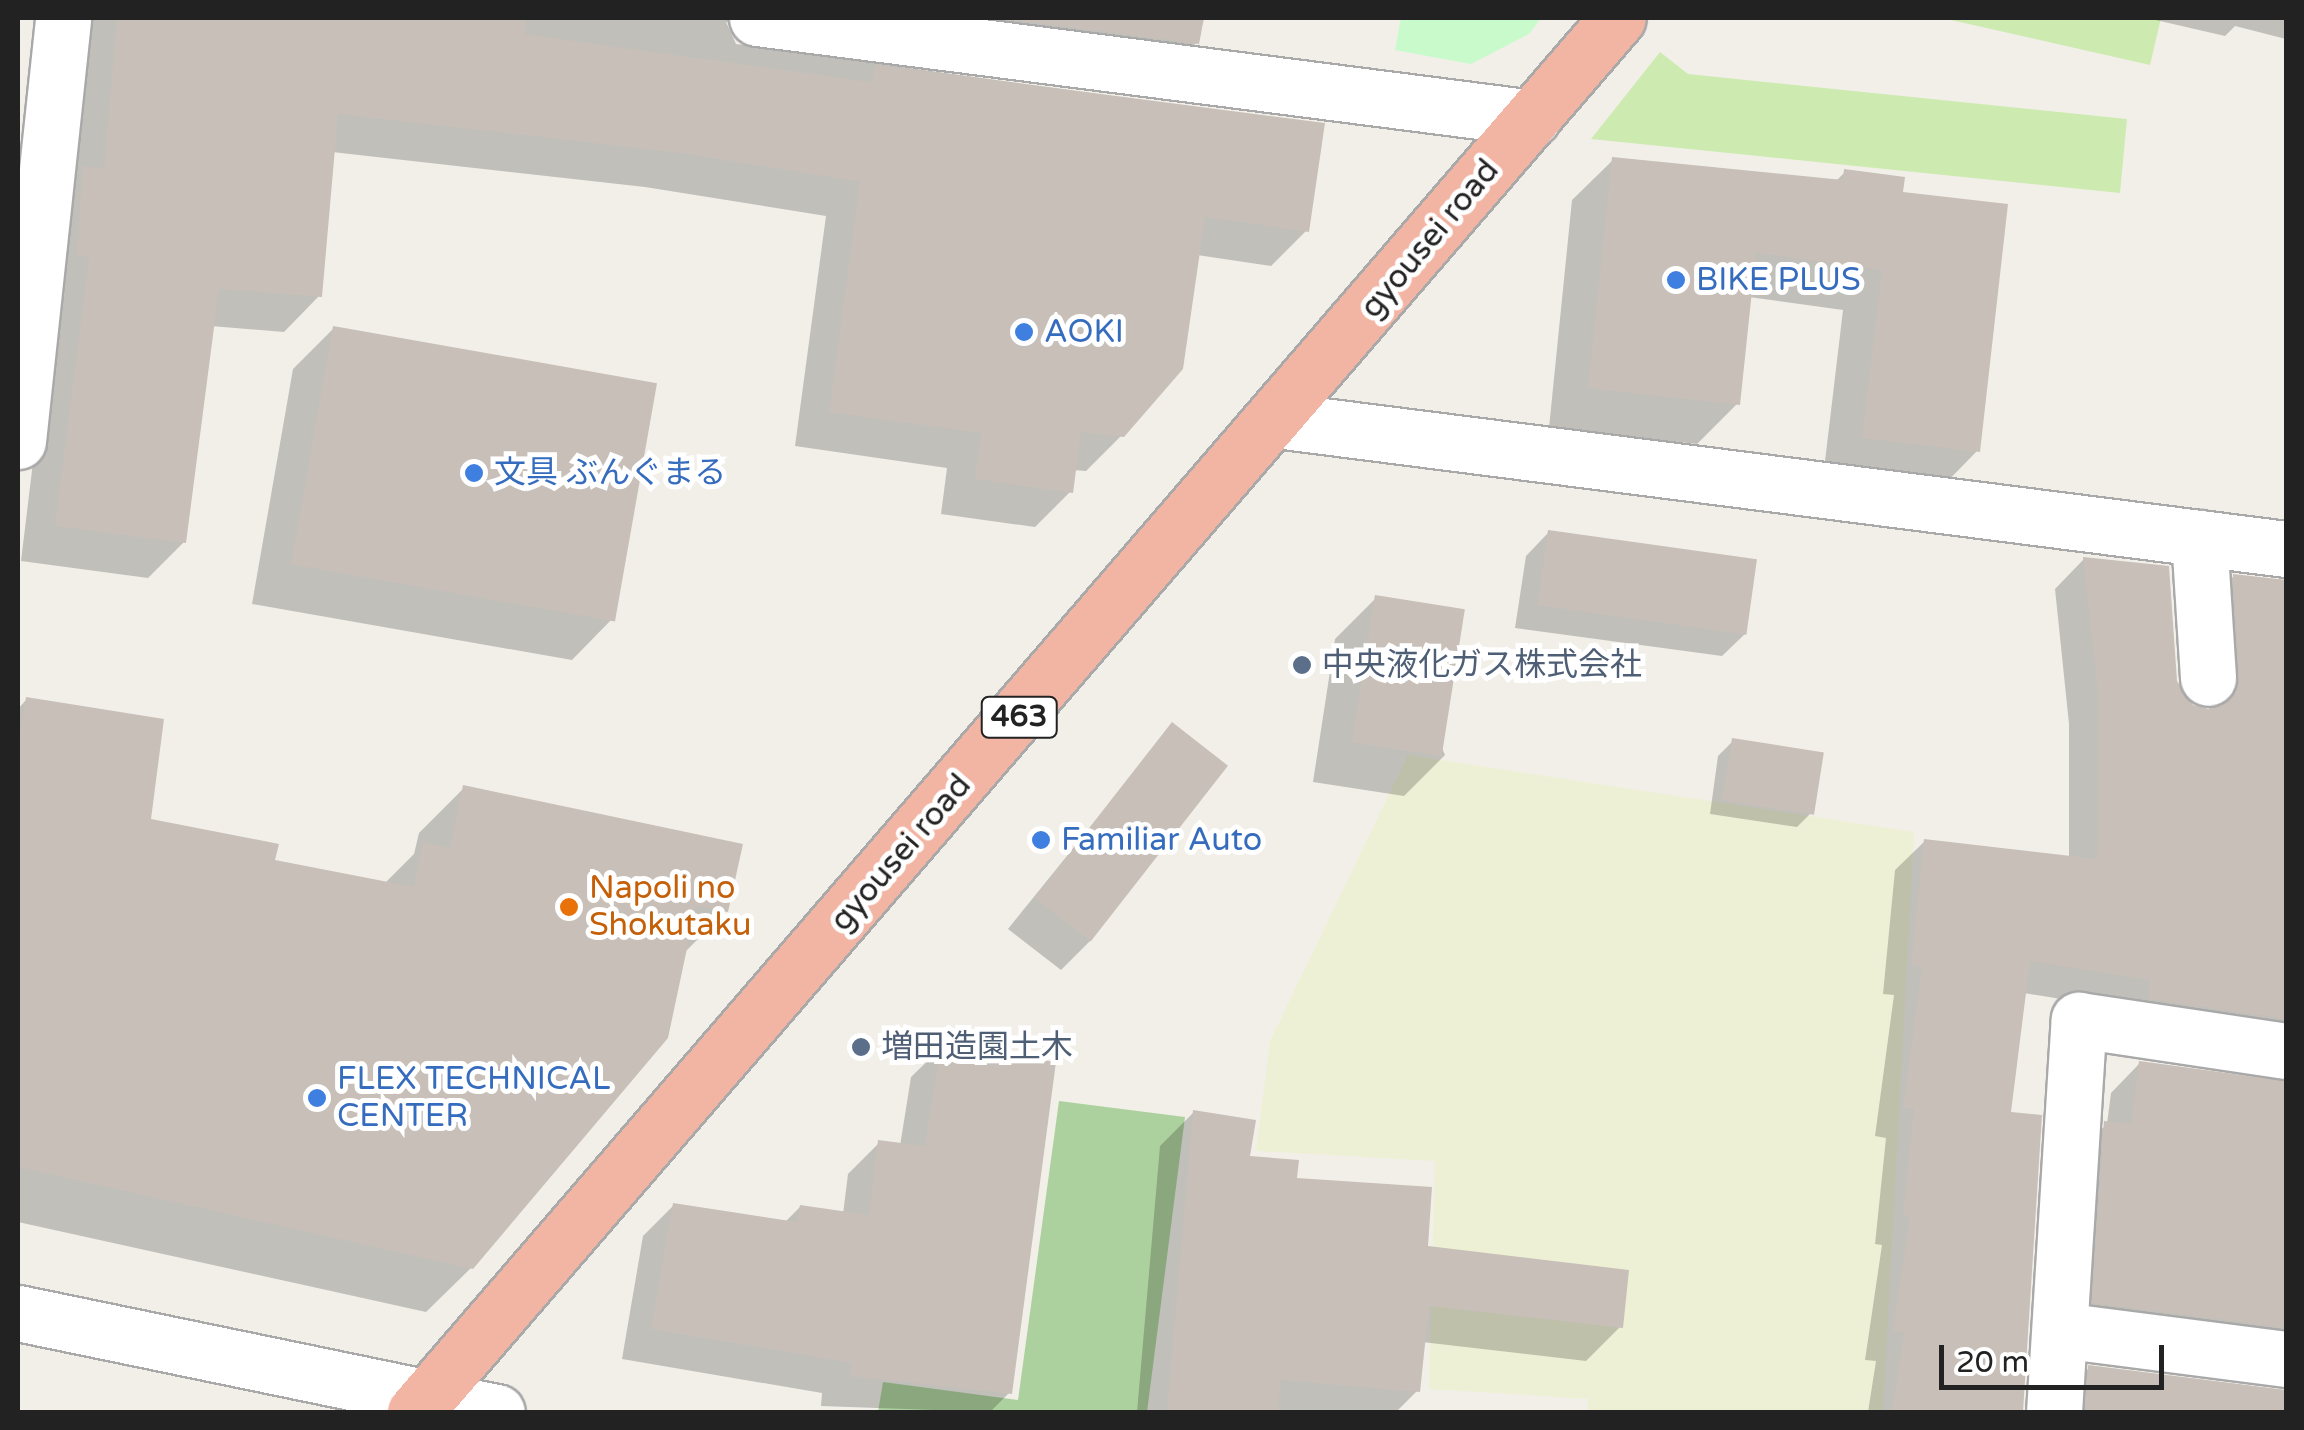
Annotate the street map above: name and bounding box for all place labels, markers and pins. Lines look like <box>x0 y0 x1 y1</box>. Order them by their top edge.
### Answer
place label: BIKE PLUS <box>1696 261 1861 299</box>
marker: BIKE PLUS <box>1665 269 1687 291</box>
place label: AOKI <box>1044 313 1124 351</box>
marker: AOKI <box>1013 321 1035 343</box>
place label: 文具 ぶんぐまる <box>494 454 726 492</box>
marker: 文具 ぶんぐまる <box>463 462 485 484</box>
place label: 中央液化ガス株式会社 <box>1322 646 1642 684</box>
marker: 中央液化ガス株式会社 <box>1291 654 1313 676</box>
place label: Familiar Auto <box>1061 821 1262 859</box>
marker: Familiar Auto <box>1030 829 1052 851</box>
place label: Napoli no Shokutaku <box>589 870 751 945</box>
marker: Napoli no Shokutaku <box>558 896 580 918</box>
place label: 増田造園土木 <box>881 1028 1073 1066</box>
marker: 増田造園土木 <box>850 1036 872 1058</box>
place label: FLEX TECHNICAL CENTER <box>337 1061 611 1136</box>
marker: FLEX TECHNICAL CENTER <box>306 1087 328 1109</box>

